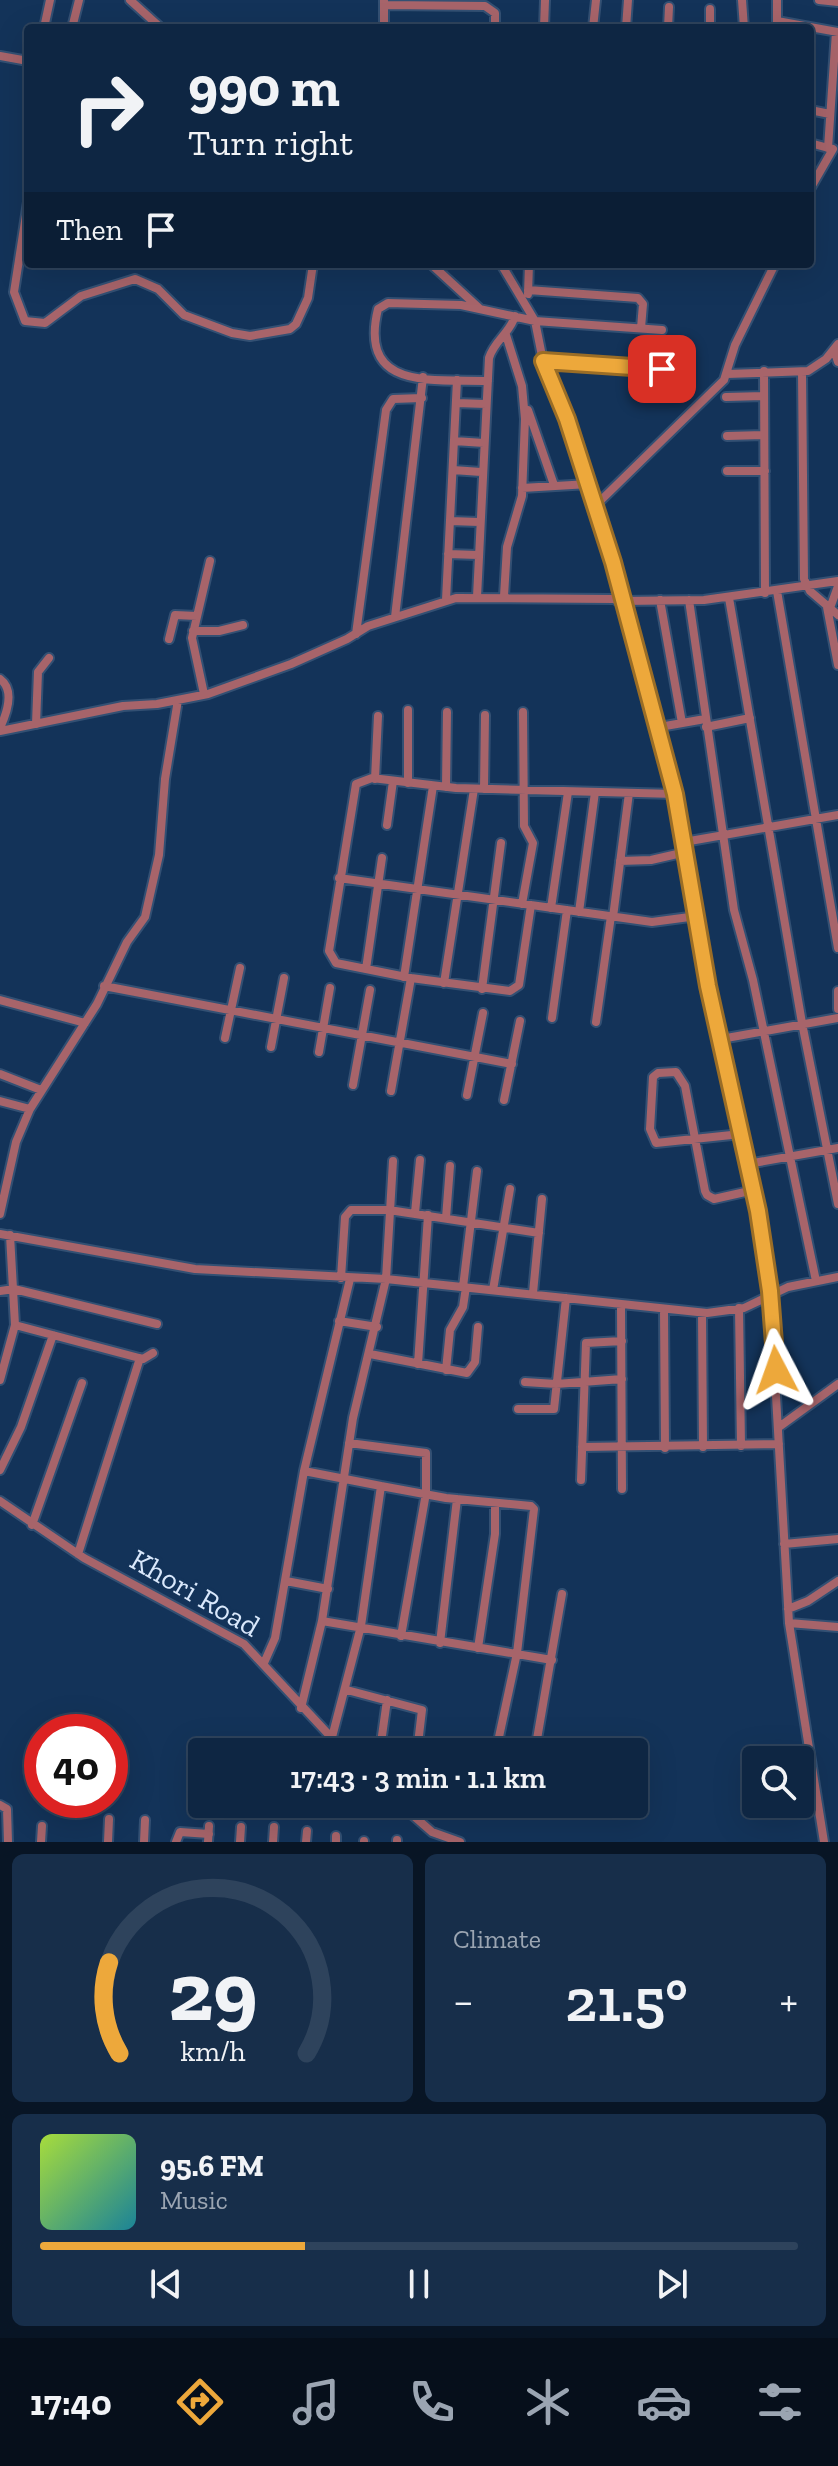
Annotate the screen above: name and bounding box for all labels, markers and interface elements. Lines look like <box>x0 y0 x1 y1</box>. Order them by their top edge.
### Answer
text: 990 m <box>188 53 340 120</box>
icon: right <box>56 56 160 160</box>
text: Turn right <box>188 121 353 164</box>
icon: arrive <box>139 208 183 252</box>
text: Then <box>56 212 123 248</box>
pin <box>628 335 696 403</box>
icon: arrive <box>640 347 684 391</box>
position arrow <box>734 1328 818 1412</box>
street label: Khori Road <box>124 1541 267 1645</box>
speed limit sign: 40 <box>24 1714 128 1818</box>
map controls <box>742 1746 814 1818</box>
button: search <box>742 1746 814 1818</box>
text: 17:43 · 3 min · 1.1 km <box>290 1760 546 1796</box>
text: Climate <box>453 1923 541 1955</box>
text: 29 <box>168 1941 257 2041</box>
text: 21.5° <box>565 1964 688 2036</box>
text: − <box>453 1974 474 2027</box>
text: + <box>779 1974 798 2027</box>
text: km/h <box>180 2034 245 2068</box>
text: 95.6 FM <box>160 2148 264 2184</box>
text: Music <box>160 2184 228 2216</box>
icon: previous <box>144 2262 188 2306</box>
icon: pause <box>397 2262 441 2306</box>
icon: next <box>650 2262 694 2306</box>
icon: directions <box>172 2374 228 2430</box>
icon: music <box>288 2374 344 2430</box>
icon: phone <box>404 2374 460 2430</box>
icon: climate <box>520 2374 576 2430</box>
icon: car <box>636 2374 692 2430</box>
icon: filters <box>752 2374 808 2430</box>
text: 17:40 <box>30 2381 112 2424</box>

